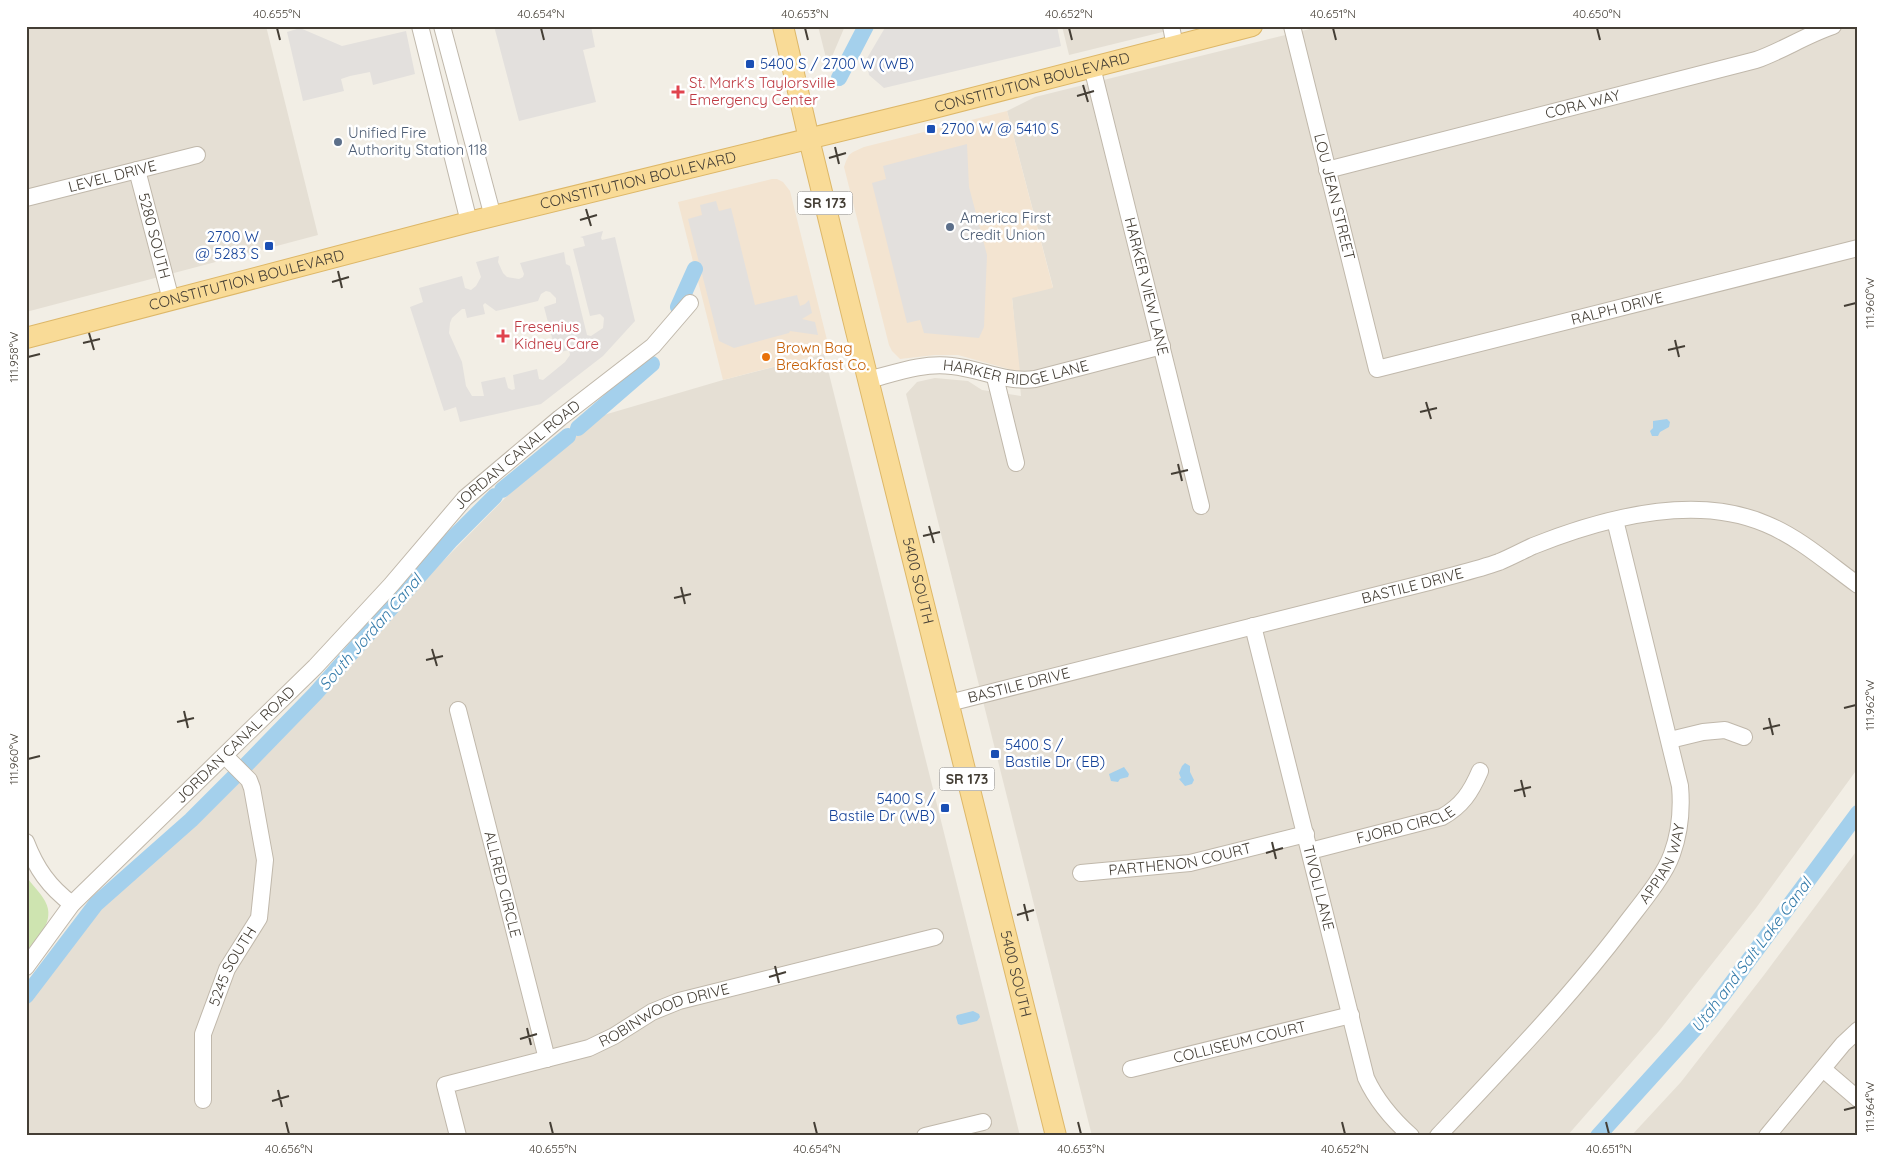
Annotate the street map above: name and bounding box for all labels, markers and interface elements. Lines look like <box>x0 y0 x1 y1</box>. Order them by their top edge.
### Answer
text: 40.655°N <box>253 6 301 21</box>
text: 40.654°N <box>517 6 565 21</box>
text: 40.653°N <box>781 6 829 21</box>
text: 40.652°N <box>1045 6 1093 21</box>
text: 40.651°N <box>1310 6 1356 21</box>
text: 40.650°N <box>1573 6 1621 21</box>
street label: CONSTITUTION BOULEVARD <box>932 48 1132 116</box>
place label: 5400 S / 2700 W (WB) <box>760 54 914 73</box>
marker: 5400 S / 2700 W (WB) <box>744 58 756 70</box>
place label: St. Mark's Taylorsville Emergency Center <box>689 73 835 109</box>
marker: St. Mark's Taylorsville Emergency Center <box>671 85 685 99</box>
street label: CORA WAY <box>1543 85 1623 123</box>
place label: 2700 W @ 5410 S <box>941 119 1059 138</box>
place label: Unified Fire Authority Station 118 <box>348 123 487 159</box>
marker: 2700 W @ 5410 S <box>925 123 937 135</box>
street label: LOU JEAN STREET <box>1310 131 1360 262</box>
marker: Unified Fire Authority Station 118 <box>332 136 344 148</box>
street label: CONSTITUTION BOULEVARD <box>538 147 738 213</box>
street label: LEVEL DRIVE <box>66 156 158 196</box>
street label: 5280 SOUTH <box>134 191 175 281</box>
road number: SR 173 <box>798 192 852 214</box>
place label: America First Credit Union <box>960 208 1051 244</box>
street label: HARKER VIEW LANE <box>1121 215 1173 357</box>
marker: America First Credit Union <box>944 221 956 233</box>
place label: 2700 W @ 5283 S <box>195 227 259 263</box>
marker: 2700 W @ 5283 S <box>263 240 275 252</box>
street label: CONSTITUTION BOULEVARD <box>147 245 346 314</box>
text: 111.960°W <box>1862 277 1877 329</box>
street label: RALPH DRIVE <box>1569 287 1665 329</box>
place label: Fresenius Kidney Care <box>514 317 599 353</box>
marker: Fresenius Kidney Care <box>496 329 510 343</box>
text: 111.958°W <box>6 331 21 382</box>
place label: Brown Bag Breakfast Co. <box>776 338 869 374</box>
marker: Brown Bag Breakfast Co. <box>760 351 772 363</box>
street label: HARKER RIDGE LANE <box>942 355 1090 389</box>
street label: JORDAN CANAL ROAD <box>449 396 584 513</box>
street label: 5400 SOUTH <box>899 535 938 626</box>
street label: BASTILE DRIVE <box>1359 563 1465 608</box>
water label: South Jordan Canal <box>314 568 427 694</box>
street label: BASTILE DRIVE <box>966 663 1072 707</box>
text: 111.962°W <box>1862 679 1877 730</box>
street label: JORDAN CANAL ROAD <box>171 682 299 807</box>
text: 111.960°W <box>6 733 21 785</box>
place label: 5400 S / Bastile Dr (EB) <box>1005 735 1105 771</box>
marker: 5400 S / Bastile Dr (EB) <box>989 748 1001 760</box>
road number: SR 173 <box>940 768 994 791</box>
place label: 5400 S / Bastile Dr (WB) <box>829 789 935 825</box>
marker: 5400 S / Bastile Dr (WB) <box>939 802 951 814</box>
street label: FJORD CIRCLE <box>1354 802 1458 848</box>
street label: APPIAN WAY <box>1635 821 1688 907</box>
street label: ALLRED CIRCLE <box>480 829 526 939</box>
street label: PARTHENON COURT <box>1108 838 1253 879</box>
street label: TIVOLI LANE <box>1299 843 1339 932</box>
water label: Utah and Salt Lake Canal <box>1687 872 1817 1036</box>
street label: 5245 SOUTH <box>204 923 260 1009</box>
street label: 5400 SOUTH <box>996 928 1036 1019</box>
street label: ROBINWOOD DRIVE <box>596 979 731 1051</box>
street label: COLLISEUM COURT <box>1171 1016 1308 1067</box>
text: 111.964°W <box>1862 1081 1877 1132</box>
text: 40.656°N <box>265 1141 313 1156</box>
text: 40.655°N <box>529 1141 577 1156</box>
text: 40.654°N <box>793 1141 841 1156</box>
text: 40.653°N <box>1057 1141 1105 1156</box>
text: 40.652°N <box>1321 1141 1369 1156</box>
text: 40.651°N <box>1586 1141 1632 1156</box>

